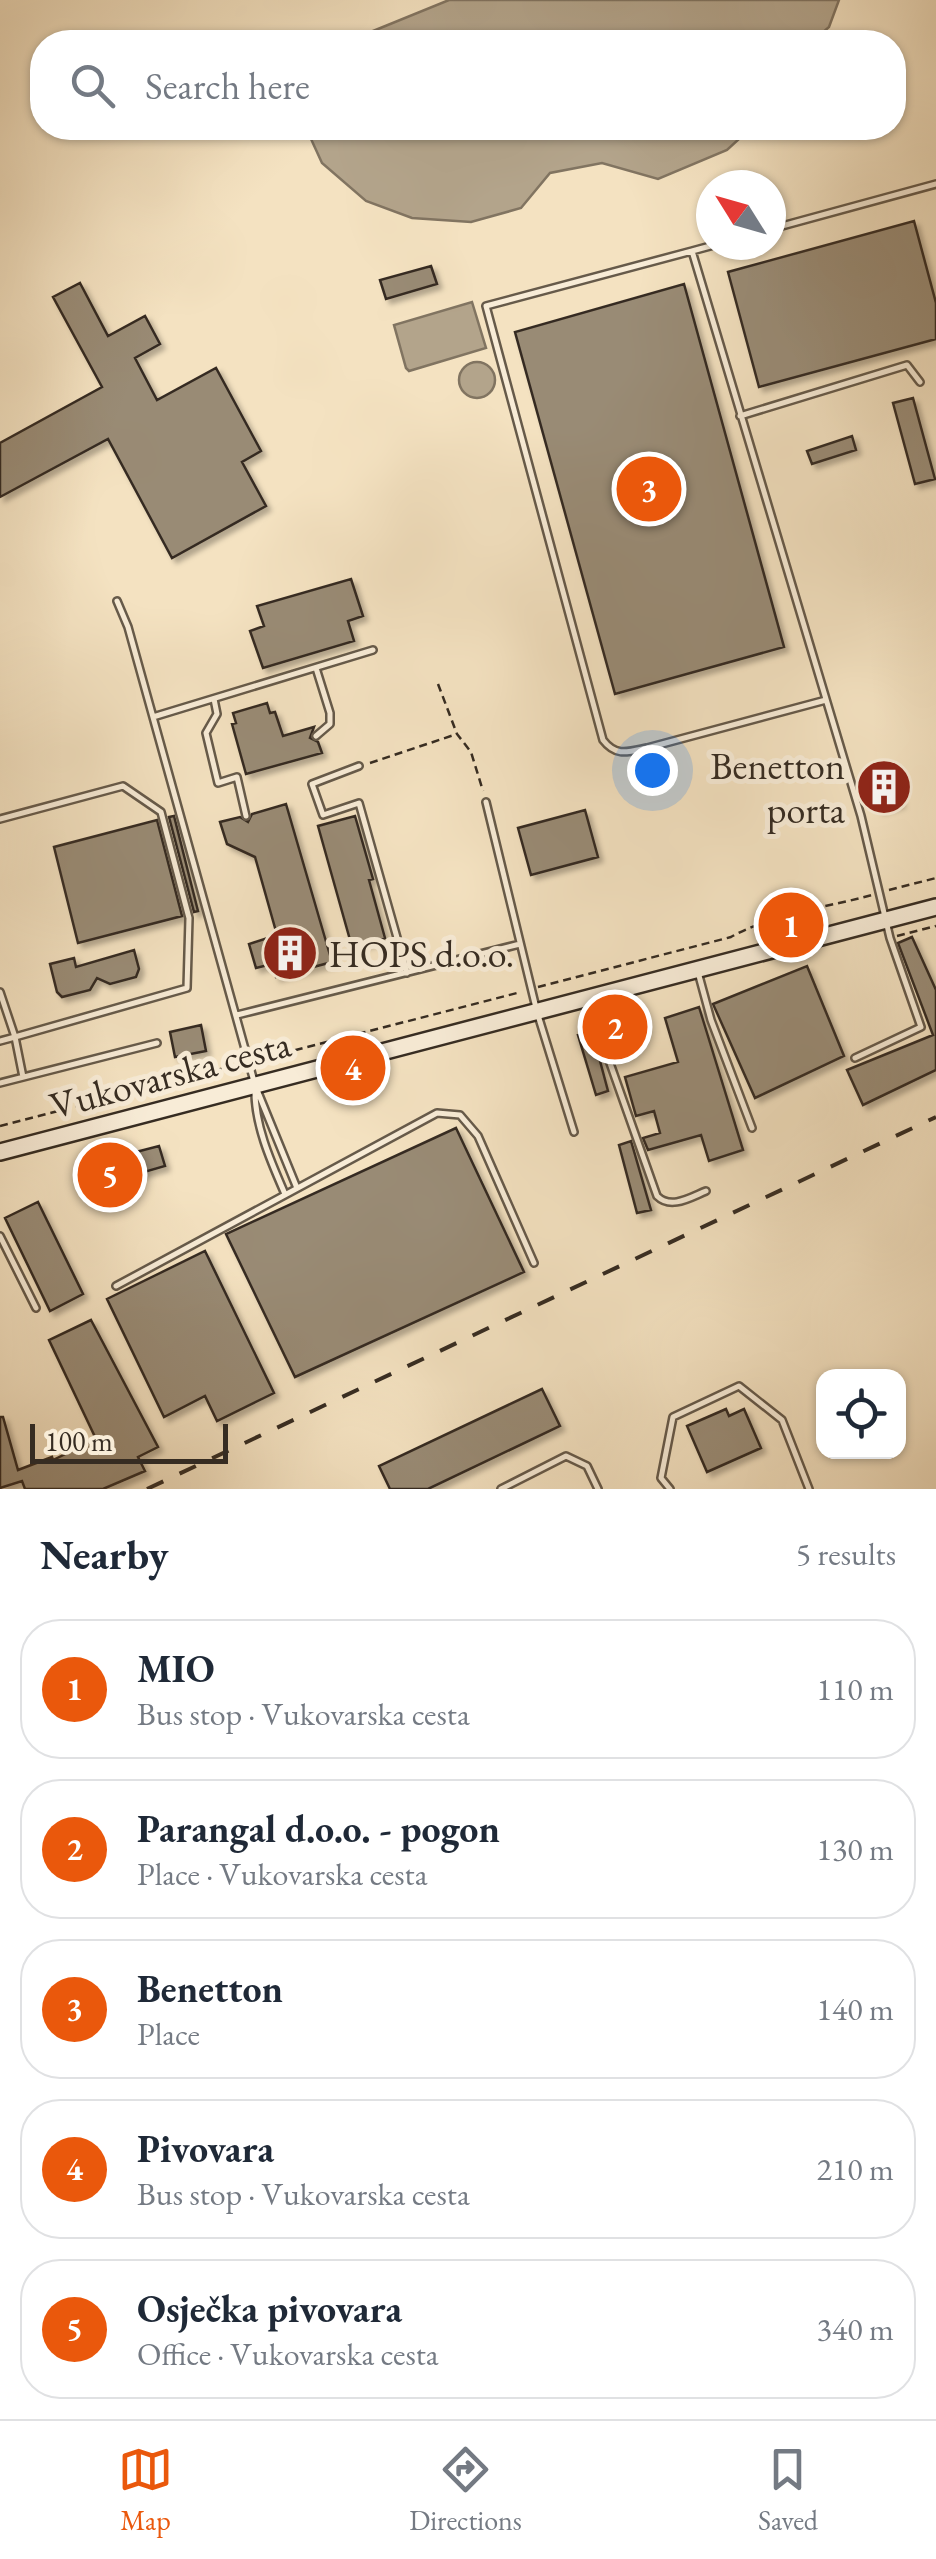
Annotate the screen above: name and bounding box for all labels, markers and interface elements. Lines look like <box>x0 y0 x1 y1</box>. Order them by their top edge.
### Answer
search box <box>30 30 906 140</box>
icon: search <box>65 58 120 113</box>
text: Search here <box>145 61 310 110</box>
north arrow <box>696 170 786 260</box>
pin: 3 <box>616 452 682 526</box>
place label: Benetton porta <box>710 741 846 834</box>
your location <box>627 745 678 796</box>
building icon: Benetton porta <box>854 757 914 817</box>
pin: 1 <box>758 888 824 962</box>
building icon: HOPS d.o.o. <box>260 923 320 983</box>
place label: HOPS d.o.o. <box>329 929 514 978</box>
pin: 2 <box>582 990 648 1064</box>
street label: Vukovarska cesta <box>44 1018 297 1130</box>
pin: 4 <box>320 1030 386 1106</box>
pin: 5 <box>78 1138 142 1212</box>
map controls <box>816 1369 906 1459</box>
button: locate <box>816 1369 906 1459</box>
scale bar <box>30 1419 228 1464</box>
text: 100 m <box>45 1423 113 1459</box>
text: Nearby <box>40 1527 169 1582</box>
text: 5 results <box>796 1533 896 1575</box>
text: MIO <box>137 1644 215 1693</box>
text: 1 <box>66 1668 83 1710</box>
text: 110 m <box>817 1668 894 1710</box>
text: Bus stop · Vukovarska cesta <box>137 1693 470 1735</box>
text: Parangal d.o.o. - pogon <box>137 1804 500 1853</box>
text: 2 <box>66 1828 83 1870</box>
text: 130 m <box>817 1828 894 1870</box>
text: Place · Vukovarska cesta <box>137 1853 427 1895</box>
text: Benetton <box>137 1964 283 2013</box>
text: 3 <box>66 1988 83 2030</box>
text: 140 m <box>817 1988 894 2030</box>
text: Place <box>137 2013 200 2055</box>
text: Pivovara <box>137 2124 274 2173</box>
text: 4 <box>66 2148 83 2190</box>
text: 210 m <box>817 2148 894 2190</box>
text: Bus stop · Vukovarska cesta <box>137 2173 470 2215</box>
text: Osječka pivovara <box>137 2284 402 2333</box>
text: 5 <box>66 2308 83 2350</box>
text: 340 m <box>817 2308 894 2350</box>
text: Office · Vukovarska cesta <box>137 2333 439 2375</box>
tab: Map <box>118 2442 173 2538</box>
tab: Directions <box>409 2442 522 2538</box>
tab: Saved <box>758 2442 818 2538</box>

